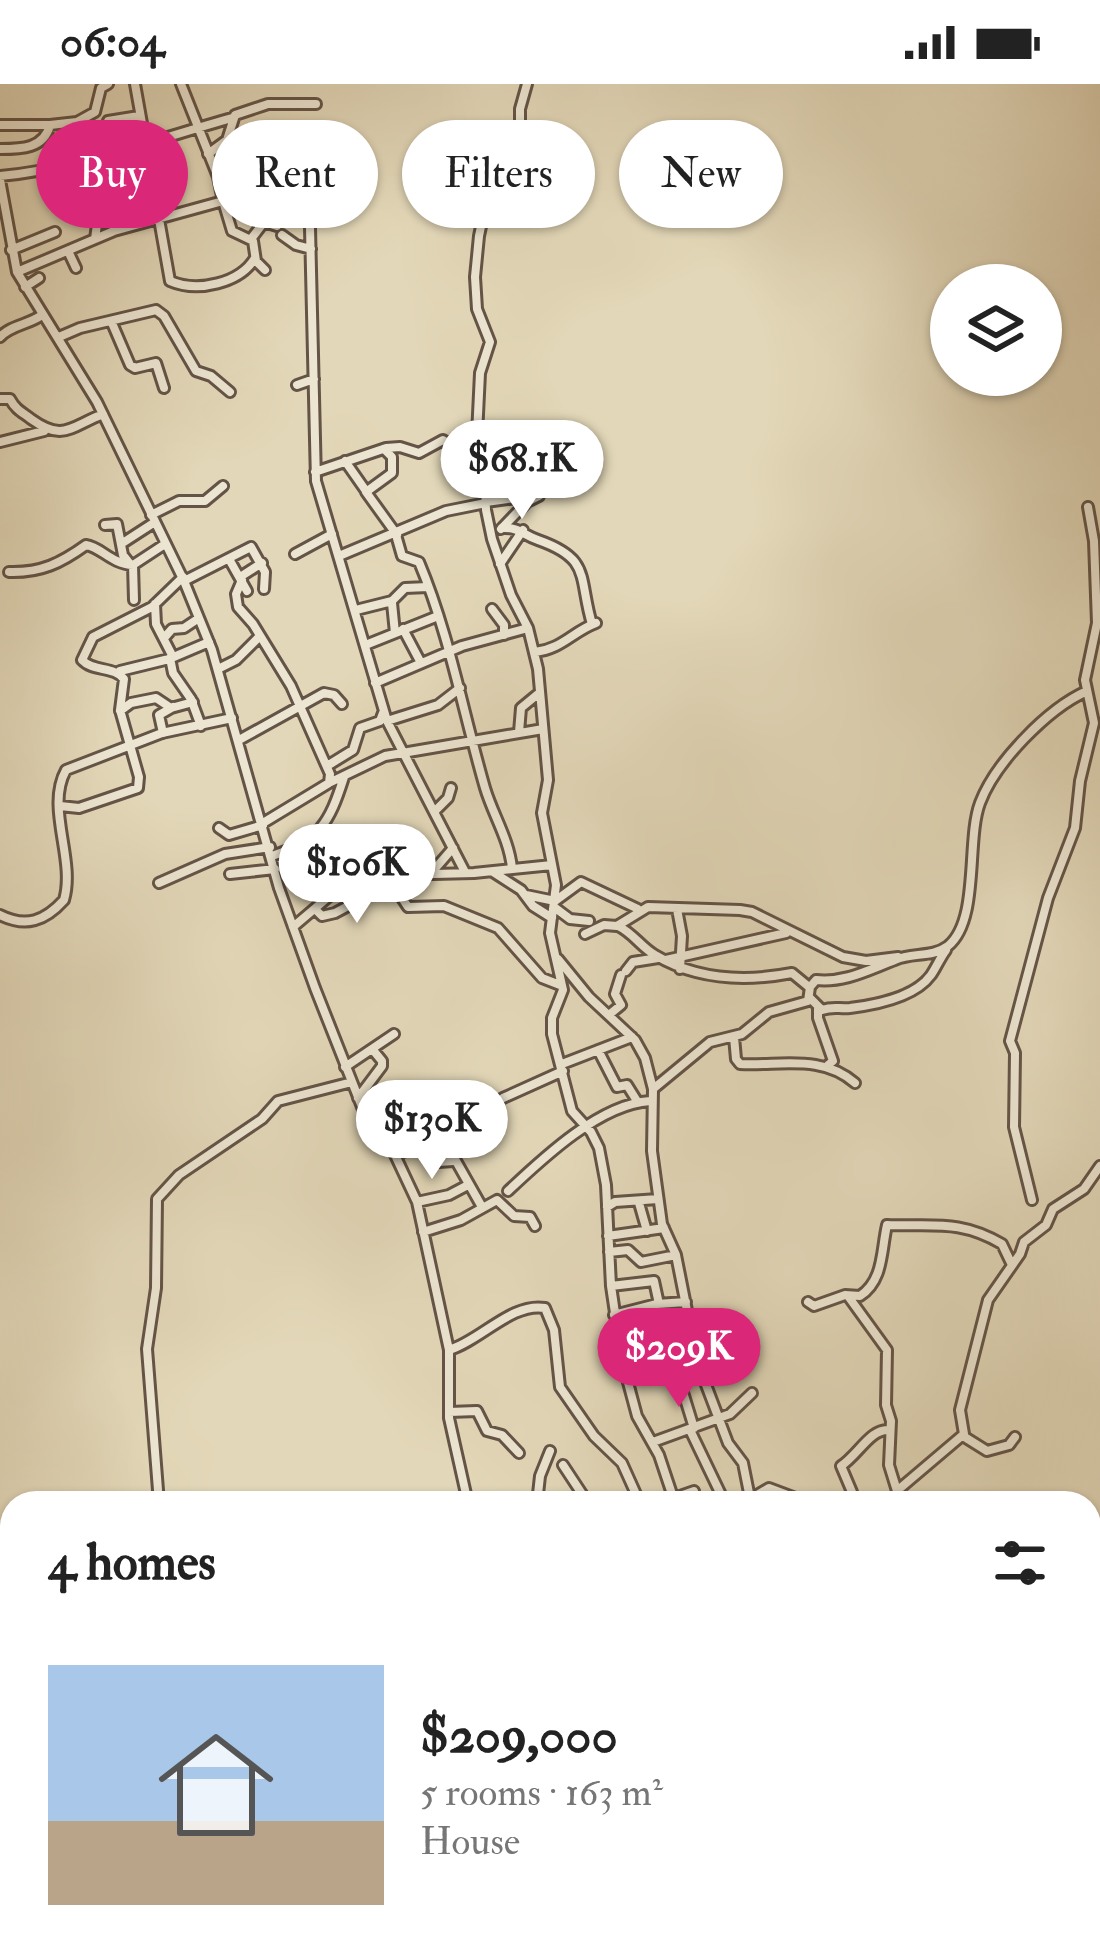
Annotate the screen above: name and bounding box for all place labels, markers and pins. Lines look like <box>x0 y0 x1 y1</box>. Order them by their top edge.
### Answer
pin: $68.1K <box>424 420 620 522</box>
pin: $106K <box>273 824 441 926</box>
pin: $130K <box>348 1080 516 1182</box>
pin: $209K <box>595 1308 763 1410</box>

